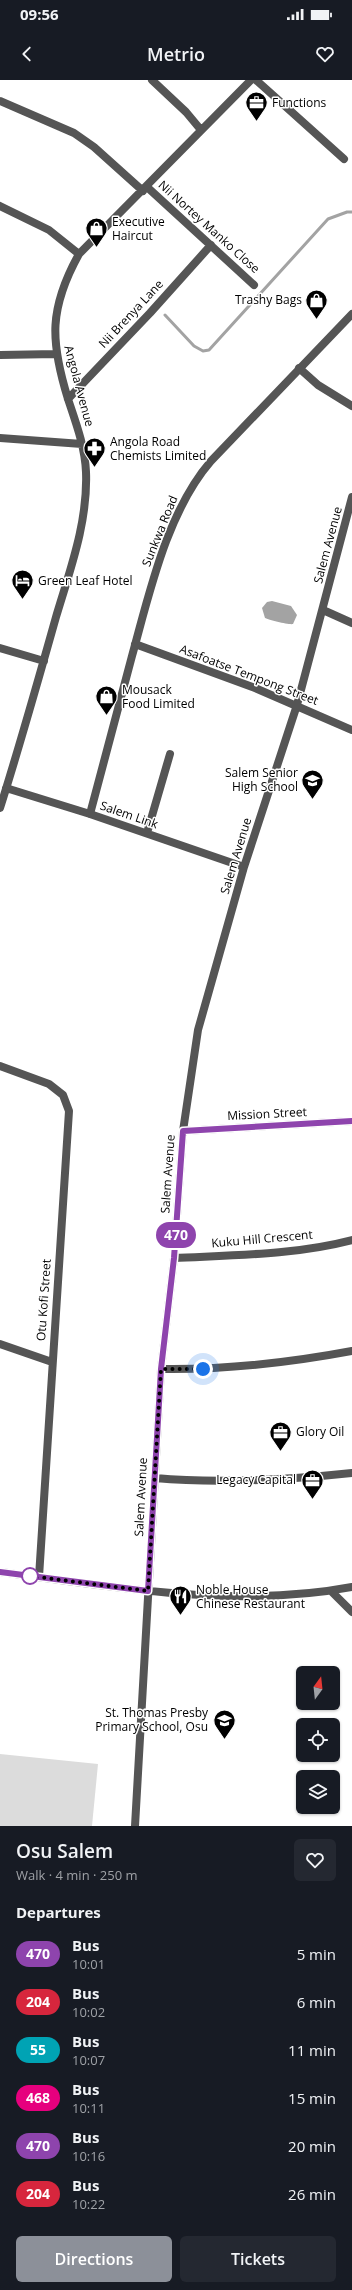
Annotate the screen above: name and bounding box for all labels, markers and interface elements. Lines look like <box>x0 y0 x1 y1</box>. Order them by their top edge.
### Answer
text: 09:56 <box>20 4 59 24</box>
text: Metrio <box>147 42 205 66</box>
icon: back <box>16 43 38 65</box>
icon: heart <box>314 43 336 65</box>
office icon: Functions <box>244 90 270 123</box>
place label: Functions <box>272 94 327 111</box>
street label: Nii Nortey Manko Close <box>155 176 264 277</box>
place label: Executive Haircut <box>112 213 165 244</box>
shop icon: Executive Haircut <box>83 216 109 249</box>
street label: Nii Brenya Lane <box>94 276 167 352</box>
shop icon: Trashy Bags <box>304 287 330 320</box>
place label: Trashy Bags <box>235 291 302 308</box>
street label: Angola Avenue <box>60 343 99 429</box>
place label: Angola Road Chemists Limited <box>110 433 206 464</box>
pharmacy icon: Angola Road Chemists Limited <box>82 436 108 469</box>
street label: Sunkwa Road <box>138 493 182 569</box>
street label: Salem Avenue <box>309 504 346 585</box>
hotel icon: Green Leaf Hotel <box>10 568 36 601</box>
place label: Green Leaf Hotel <box>38 572 133 589</box>
street label: Asafoatse Tempong Street <box>177 640 321 709</box>
place label: Mousack Food Limited <box>122 681 195 712</box>
shop icon: Mousack Food Limited <box>93 684 119 717</box>
place label: Salem Senior High School <box>225 764 298 795</box>
school or university icon: Salem Senior High School <box>300 767 326 800</box>
street label: Salem Link <box>98 797 161 833</box>
street label: Salem Avenue <box>216 815 255 896</box>
street label: Mission Street <box>227 1103 307 1124</box>
street label: Salem Avenue <box>156 1134 179 1214</box>
line badge: 470 <box>153 1222 199 1248</box>
text: 470 <box>164 1225 188 1244</box>
street label: Kuku Hill Crescent <box>211 1226 313 1251</box>
street label: Otu Kofi Street <box>32 1258 55 1342</box>
your location <box>193 1359 213 1379</box>
office icon: Glory Oil <box>267 1419 293 1452</box>
place label: Glory Oil <box>296 1423 344 1440</box>
street label: Salem Avenue <box>130 1457 151 1537</box>
office icon: Legacy Capital <box>299 1467 325 1500</box>
place label: Legacy Capital <box>216 1471 296 1488</box>
unlabelled marker <box>21 1567 39 1585</box>
place label: Noble House Chinese Restaurant <box>196 1581 305 1612</box>
restaurant icon: Noble House Chinese Restaurant <box>168 1584 194 1617</box>
north arrow <box>296 1666 340 1710</box>
map controls <box>296 1666 340 1814</box>
place label: St. Thomas Presby Primary School, Osu <box>95 1704 209 1735</box>
school or university icon: St. Thomas Presby Primary School, Osu <box>211 1707 237 1740</box>
button: locate <box>296 1718 340 1762</box>
button: layers <box>296 1770 340 1814</box>
text: Osu Salem <box>16 1838 113 1864</box>
button: heart <box>294 1839 336 1881</box>
text: Walk · 4 min · 250 m <box>16 1866 138 1884</box>
text: Departures <box>16 1902 101 1922</box>
text: Bus <box>72 1935 99 1955</box>
text: 470 <box>26 1944 50 1963</box>
text: 5 min <box>297 1944 336 1964</box>
text: 10:01 <box>72 1955 105 1973</box>
text: Bus <box>72 1983 99 2003</box>
text: 204 <box>26 1992 50 2011</box>
text: 6 min <box>297 1992 336 2012</box>
text: 10:02 <box>72 2003 105 2021</box>
text: Bus <box>72 2031 99 2051</box>
text: 55 <box>30 2040 46 2059</box>
text: 11 min <box>288 2040 336 2060</box>
text: 10:07 <box>72 2051 105 2069</box>
text: Bus <box>72 2079 99 2099</box>
text: 468 <box>26 2088 50 2107</box>
text: 15 min <box>288 2088 336 2108</box>
text: 10:11 <box>72 2099 105 2117</box>
text: Bus <box>72 2127 99 2147</box>
text: 470 <box>26 2136 50 2155</box>
text: 20 min <box>288 2136 336 2156</box>
text: 10:16 <box>72 2147 105 2165</box>
text: Bus <box>72 2175 99 2195</box>
text: 204 <box>26 2184 50 2203</box>
text: 26 min <box>288 2184 336 2204</box>
text: 10:22 <box>72 2195 105 2213</box>
button: Directions <box>16 2236 172 2282</box>
button: Tickets <box>180 2236 336 2282</box>

